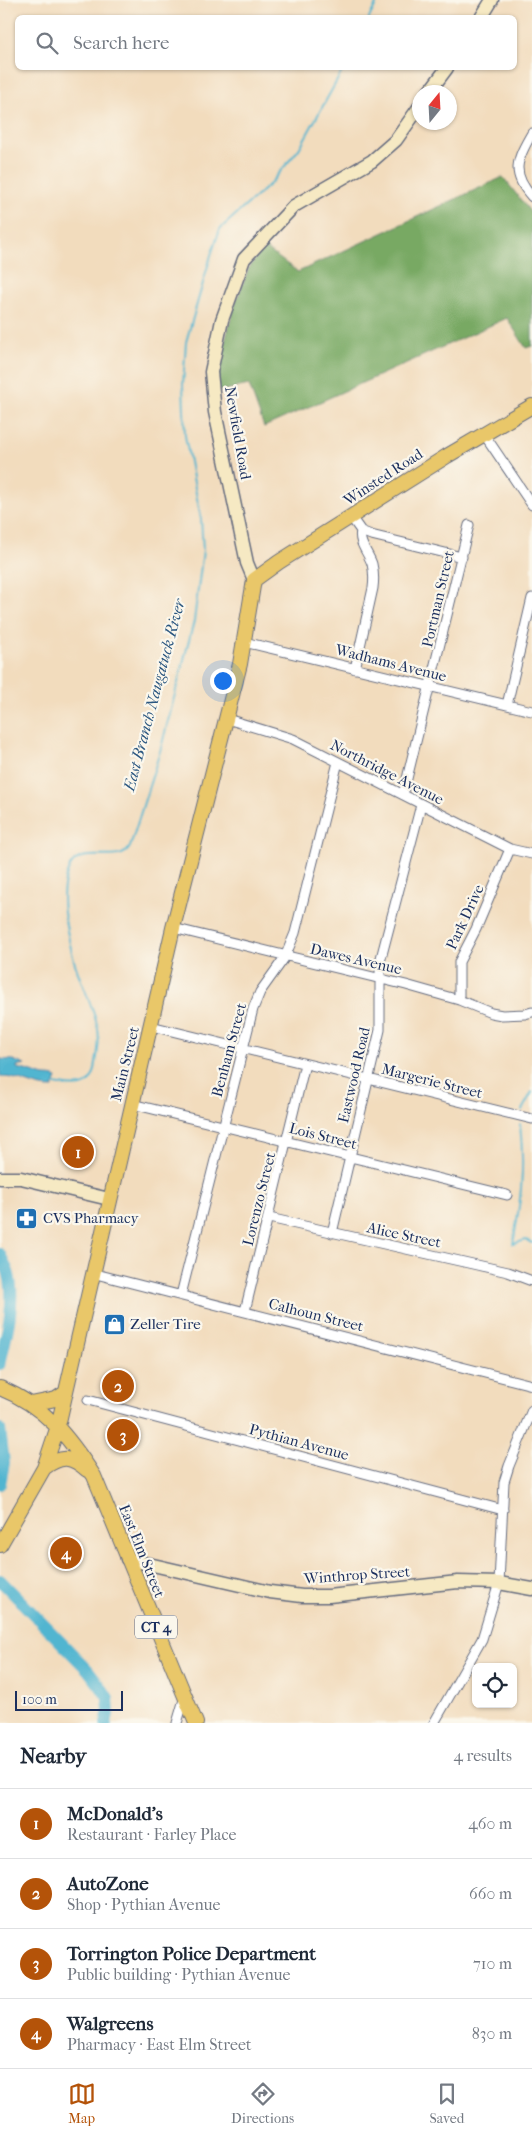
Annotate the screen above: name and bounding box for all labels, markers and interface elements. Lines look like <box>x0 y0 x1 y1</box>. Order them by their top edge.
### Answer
search box <box>15 15 517 70</box>
icon: search <box>33 29 61 57</box>
text: Search here <box>73 32 169 54</box>
north arrow <box>412 85 457 130</box>
street label: Newfield Road <box>221 385 255 482</box>
street label: Winsted Road <box>339 444 427 510</box>
street label: Portman Street <box>418 548 458 649</box>
water label: East Branch Naugatuck River <box>119 595 189 794</box>
street label: Wadhams Avenue <box>333 640 449 686</box>
your location <box>210 668 236 694</box>
street label: Northridge Avenue <box>327 736 447 809</box>
street label: Park Drive <box>442 881 488 952</box>
street label: Dawes Avenue <box>308 940 404 978</box>
street label: Benham Street <box>208 1000 250 1099</box>
street label: Main Street <box>107 1024 143 1103</box>
street label: Eastwood Road <box>334 1025 374 1125</box>
street label: Margerie Street <box>380 1060 485 1102</box>
street label: Lois Street <box>287 1119 359 1153</box>
pin: 1 <box>62 1133 94 1171</box>
street label: Lorenzo Street <box>239 1150 280 1248</box>
pharmacy icon: CVS Pharmacy <box>15 1206 39 1230</box>
place label: CVS Pharmacy <box>43 1209 140 1227</box>
street label: Alice Street <box>364 1218 443 1252</box>
street label: Calhoun Street <box>267 1295 366 1336</box>
shop icon: Zeller Tire <box>102 1312 126 1336</box>
place label: Zeller Tire <box>130 1315 201 1333</box>
pin: 2 <box>102 1367 134 1405</box>
pin: 3 <box>107 1416 139 1454</box>
street label: Pythian Avenue <box>247 1420 351 1464</box>
street label: East Elm Street <box>115 1502 169 1601</box>
pin: 4 <box>50 1534 82 1572</box>
street label: Winthrop Street <box>302 1562 411 1588</box>
road number: CT 4 <box>135 1615 177 1638</box>
map controls <box>472 1663 517 1708</box>
button: locate <box>472 1663 517 1708</box>
scale bar <box>15 1688 122 1711</box>
text: 100 m <box>22 1691 57 1708</box>
text: Nearby <box>20 1744 86 1768</box>
text: 4 results <box>454 1746 512 1765</box>
text: McDonald's <box>67 1803 163 1825</box>
text: 1 <box>33 1814 39 1833</box>
text: 460 m <box>468 1814 512 1833</box>
text: Restaurant · Farley Place <box>67 1825 236 1844</box>
text: AutoZone <box>67 1873 149 1895</box>
text: 2 <box>32 1884 40 1903</box>
text: 660 m <box>469 1884 512 1903</box>
text: Shop · Pythian Avenue <box>67 1895 220 1914</box>
text: Torrington Police Department <box>67 1943 316 1965</box>
text: 3 <box>33 1954 39 1973</box>
text: 710 m <box>473 1954 512 1973</box>
text: Public building · Pythian Avenue <box>67 1965 290 1984</box>
text: Walgreens <box>67 2013 153 2035</box>
text: 4 <box>31 2024 41 2043</box>
text: 830 m <box>472 2024 512 2043</box>
text: Pharmacy · East Elm Street <box>67 2035 252 2054</box>
tab: Map <box>68 2080 96 2127</box>
tab: Directions <box>231 2080 294 2127</box>
tab: Saved <box>430 2080 464 2127</box>

